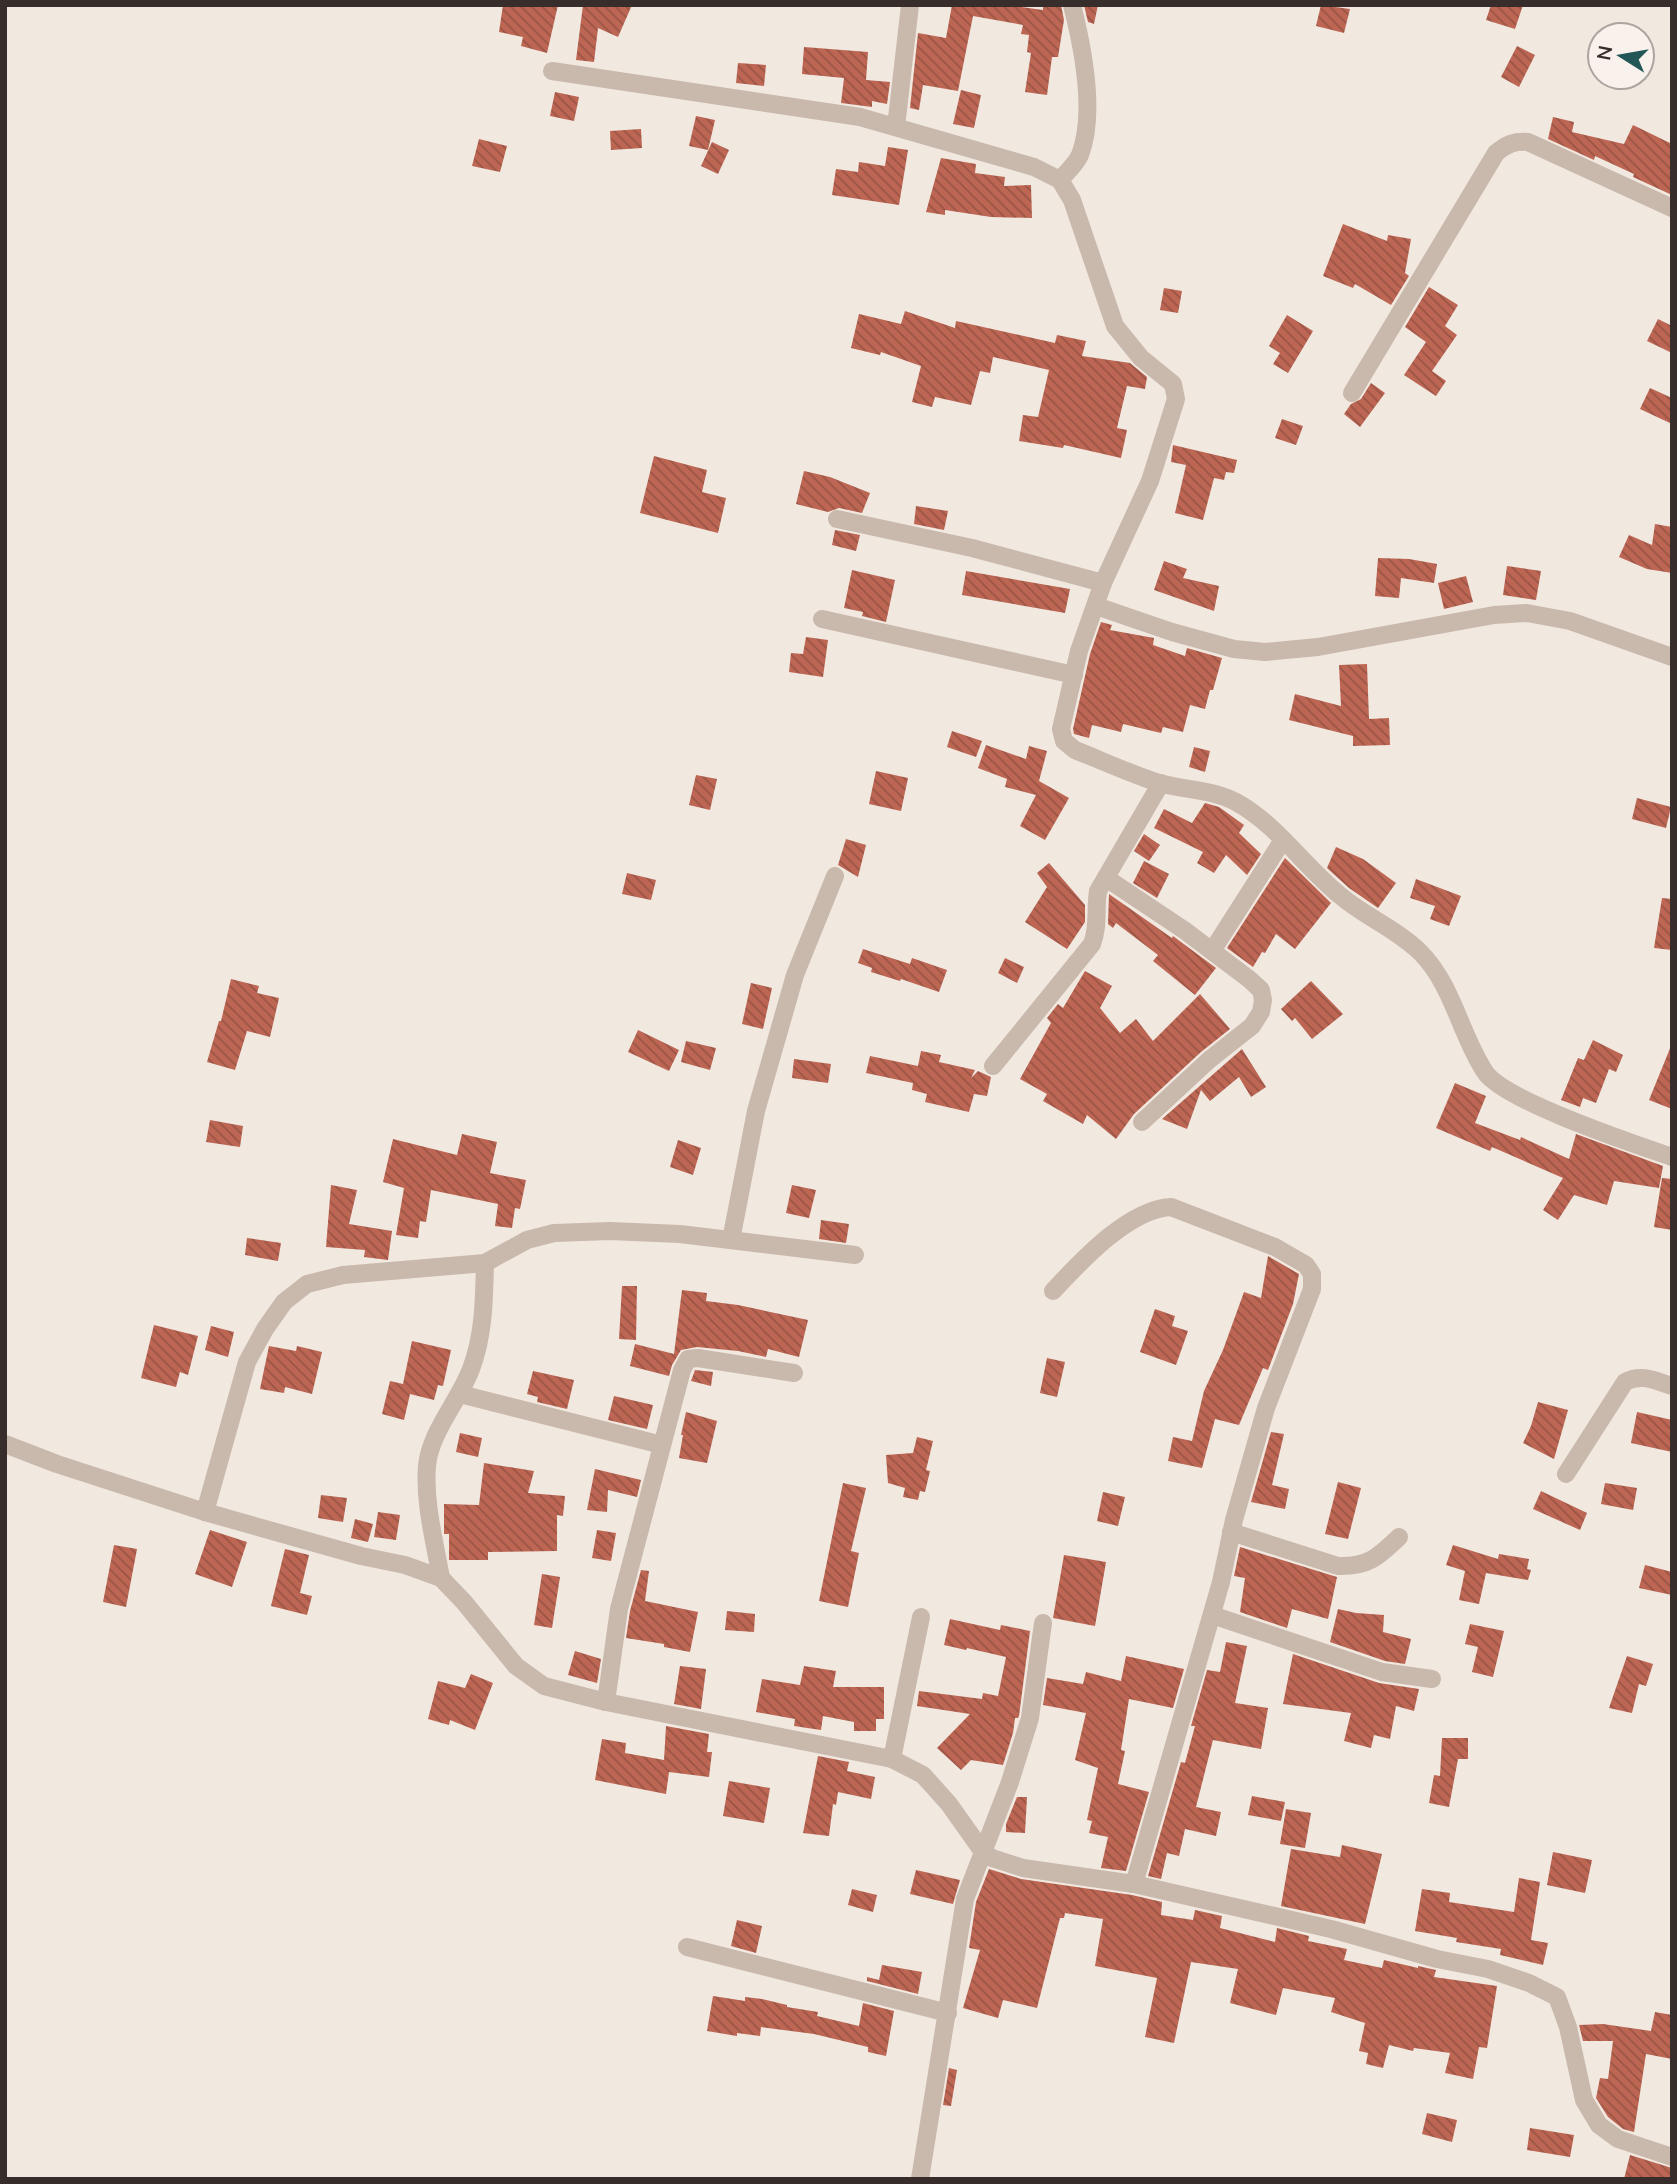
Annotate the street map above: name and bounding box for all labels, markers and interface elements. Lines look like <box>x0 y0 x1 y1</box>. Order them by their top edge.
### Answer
north arrow <box>1586 21 1656 91</box>
text: N <box>1591 43 1617 62</box>

